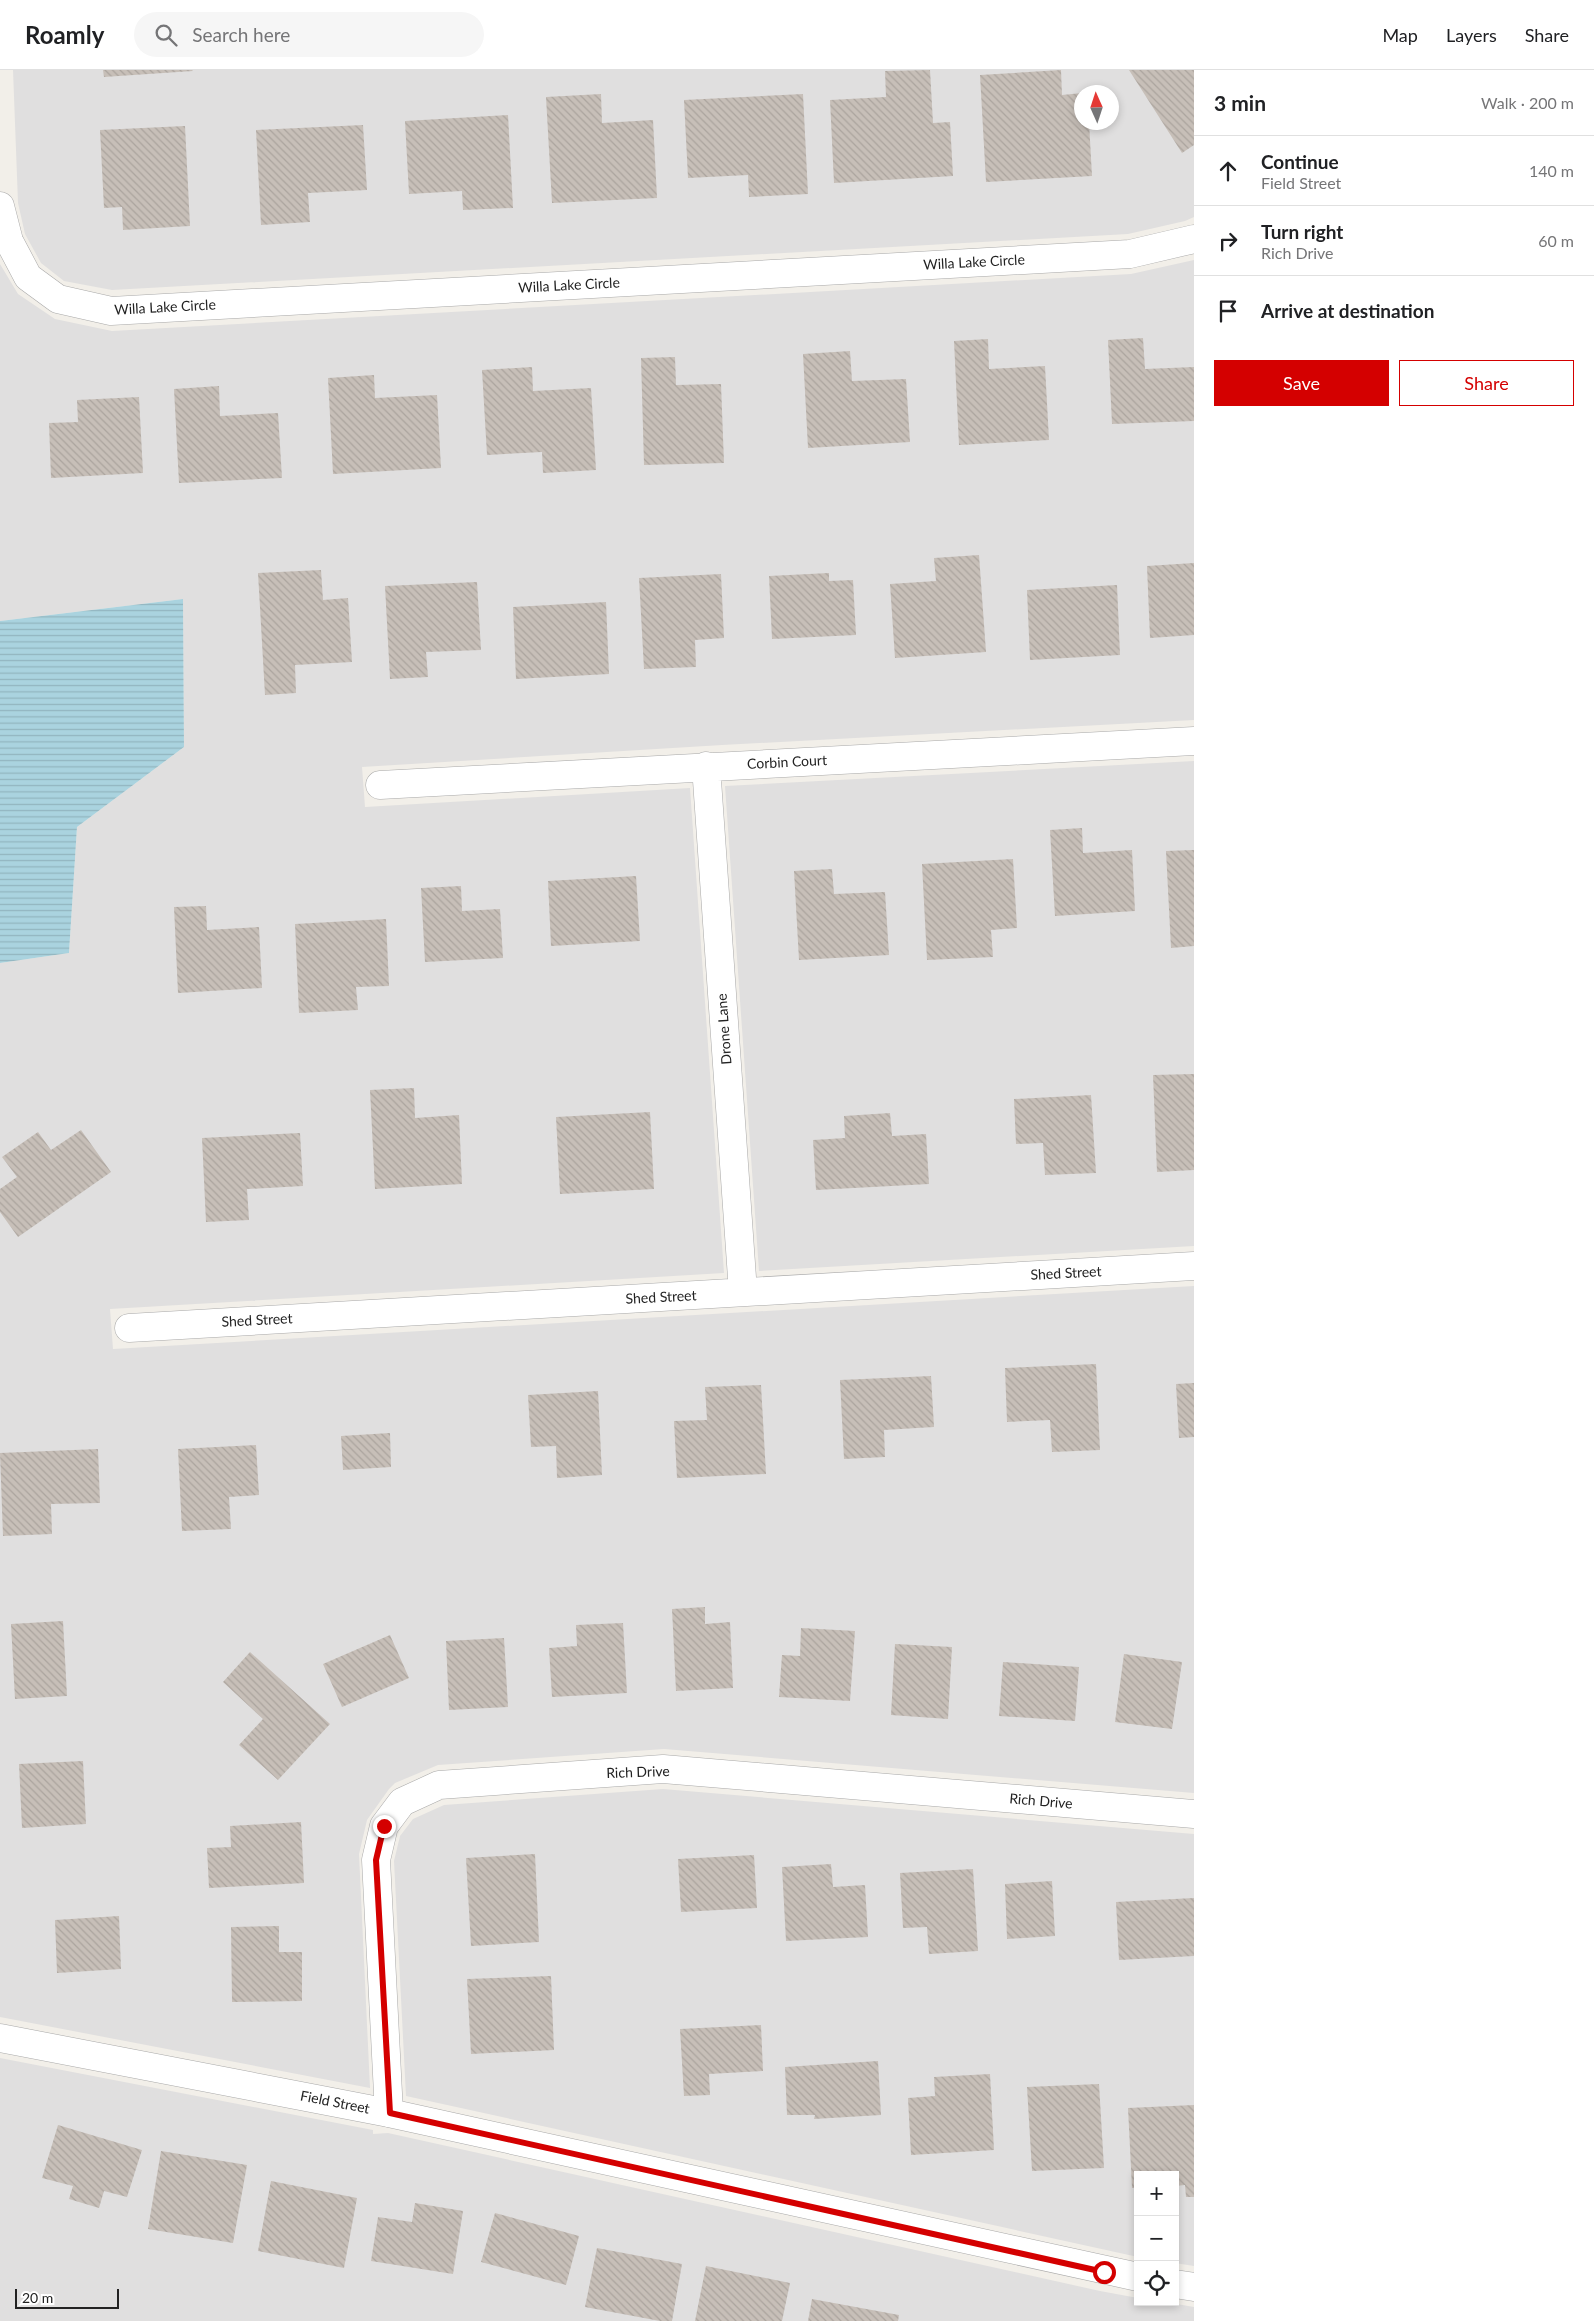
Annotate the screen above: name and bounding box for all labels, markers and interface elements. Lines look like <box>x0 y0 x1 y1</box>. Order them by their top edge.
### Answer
search box <box>134 12 484 57</box>
text: Roamly <box>25 20 104 49</box>
icon: search <box>152 21 180 49</box>
text: Search here <box>192 23 290 46</box>
text: Map <box>1382 24 1418 46</box>
text: Layers <box>1446 24 1497 46</box>
text: Share <box>1525 24 1569 46</box>
north arrow <box>1074 85 1119 130</box>
text: 3 min <box>1214 90 1266 115</box>
text: Walk · 200 m <box>1481 93 1574 112</box>
text: Continue <box>1261 150 1339 173</box>
icon: ahead <box>1214 157 1242 185</box>
text: 140 m <box>1529 161 1574 180</box>
text: Field Street <box>1261 173 1341 192</box>
text: Turn right <box>1261 220 1343 243</box>
icon: right <box>1214 227 1242 255</box>
text: 60 m <box>1538 231 1574 250</box>
text: Rich Drive <box>1261 243 1334 262</box>
street label: Willa Lake Circle <box>923 250 1025 273</box>
street label: Willa Lake Circle <box>518 273 620 296</box>
street label: Willa Lake Circle <box>114 295 216 318</box>
icon: arrive <box>1214 297 1242 325</box>
text: Arrive at destination <box>1261 299 1434 322</box>
button: Save <box>1214 360 1389 406</box>
button: Share <box>1399 360 1574 406</box>
street label: Corbin Court <box>747 751 827 772</box>
street label: Drone Lane <box>713 993 734 1065</box>
street label: Shed Street <box>1030 1262 1102 1283</box>
street label: Shed Street <box>625 1286 697 1307</box>
street label: Shed Street <box>221 1309 293 1330</box>
street label: Rich Drive <box>606 1762 670 1781</box>
street label: Rich Drive <box>1009 1789 1073 1812</box>
route end <box>373 1815 396 1838</box>
street label: Field Street <box>299 2086 371 2117</box>
map controls <box>1134 2171 1179 2306</box>
button: + <box>1134 2171 1179 2216</box>
button: − <box>1134 2216 1179 2261</box>
route start <box>1093 2261 1116 2284</box>
button: locate <box>1134 2261 1179 2306</box>
scale bar <box>15 2286 119 2309</box>
text: 20 m <box>22 2289 53 2306</box>

